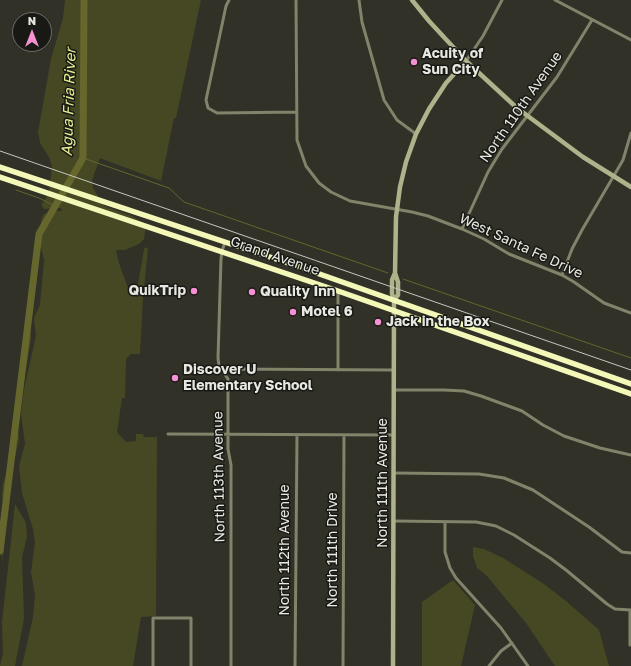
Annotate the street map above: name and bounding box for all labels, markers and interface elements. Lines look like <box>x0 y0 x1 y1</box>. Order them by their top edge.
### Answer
north arrow <box>12 12 52 52</box>
text: N <box>28 14 36 27</box>
place label: Acuity of Sun City <box>422 46 483 78</box>
water label: Agua Fria River <box>58 48 80 156</box>
street label: North 110th Avenue <box>476 48 566 166</box>
marker: Acuity of Sun City <box>409 57 419 67</box>
street label: West Santa Fe Drive <box>457 210 585 282</box>
street label: Grand Avenue <box>228 233 322 279</box>
place label: QuikTrip <box>128 283 186 299</box>
place label: Quality Inn <box>260 284 335 300</box>
marker: QuikTrip <box>189 286 199 296</box>
marker: Quality Inn <box>247 287 257 297</box>
place label: Motel 6 <box>301 304 353 320</box>
marker: Motel 6 <box>288 307 298 317</box>
place label: Jack in the Box <box>386 314 490 330</box>
marker: Jack in the Box <box>373 317 383 327</box>
place label: Discover U Elementary School <box>183 362 312 394</box>
marker: Discover U Elementary School <box>170 373 180 383</box>
street label: North 113th Avenue <box>209 411 229 543</box>
street label: North 111th Avenue <box>375 418 391 548</box>
street label: North 112th Avenue <box>277 484 293 616</box>
street label: North 111th Drive <box>325 492 341 608</box>

